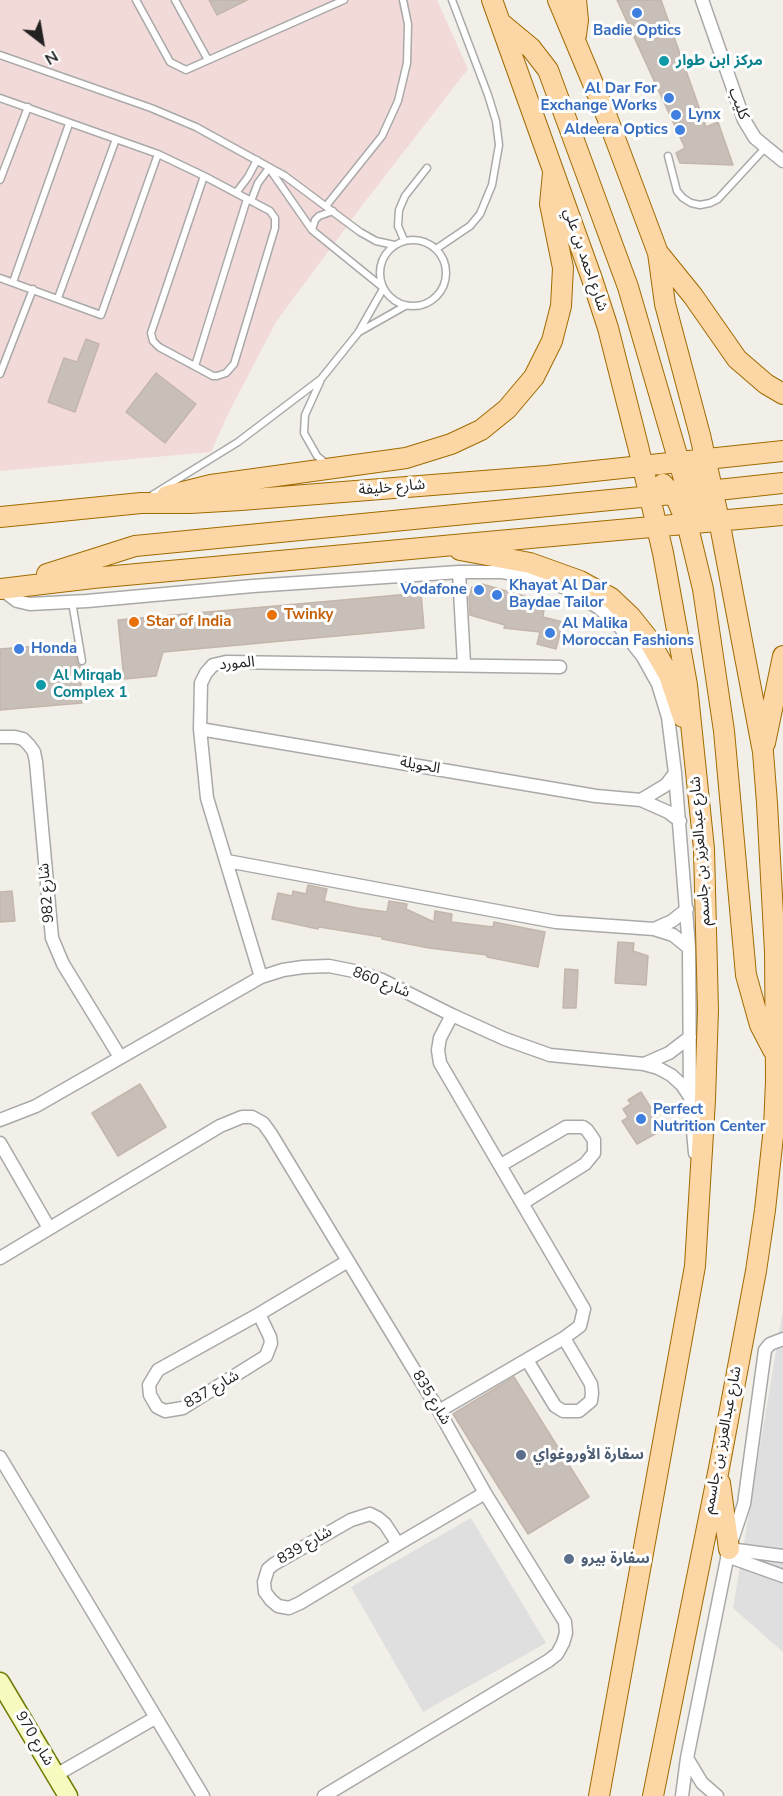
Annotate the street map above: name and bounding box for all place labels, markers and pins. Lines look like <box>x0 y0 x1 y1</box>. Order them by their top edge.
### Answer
marker: Badie Optics <box>630 6 644 20</box>
place label: Badie Optics <box>593 22 681 40</box>
place label: مركز ابن طوار <box>676 52 763 70</box>
marker: مركز ابن طوار <box>657 54 671 68</box>
place label: Al Dar For Exchange Works <box>540 80 657 115</box>
marker: Al Dar For Exchange Works <box>662 91 676 105</box>
place label: Lynx <box>688 106 721 124</box>
marker: Lynx <box>669 108 683 122</box>
place label: Aldeera Optics <box>564 121 668 139</box>
marker: Aldeera Optics <box>673 123 687 137</box>
place label: Khayat Al Dar Baydae Tailor <box>509 577 607 612</box>
place label: Vodafone <box>401 581 467 599</box>
marker: Vodafone <box>472 583 486 597</box>
marker: Khayat Al Dar Baydae Tailor <box>490 588 504 602</box>
place label: Twinky <box>284 606 333 624</box>
marker: Twinky <box>265 608 279 622</box>
place label: Star of India <box>146 613 231 631</box>
marker: Star of India <box>127 615 141 629</box>
place label: Al Malika Moroccan Fashions <box>562 615 694 650</box>
marker: Al Malika Moroccan Fashions <box>543 626 557 640</box>
place label: Honda <box>31 640 77 658</box>
marker: Honda <box>12 642 26 656</box>
place label: Al Mirqab Complex 1 <box>53 667 127 702</box>
marker: Al Mirqab Complex 1 <box>34 678 48 692</box>
place label: Perfect Nutrition Center <box>653 1101 766 1136</box>
marker: Perfect Nutrition Center <box>634 1112 648 1126</box>
place label: سفارة الأوروغواي <box>533 1446 644 1464</box>
marker: سفارة الأوروغواي <box>514 1448 528 1462</box>
place label: سفارة بيرو <box>581 1550 650 1568</box>
marker: سفارة بيرو <box>562 1552 576 1566</box>

